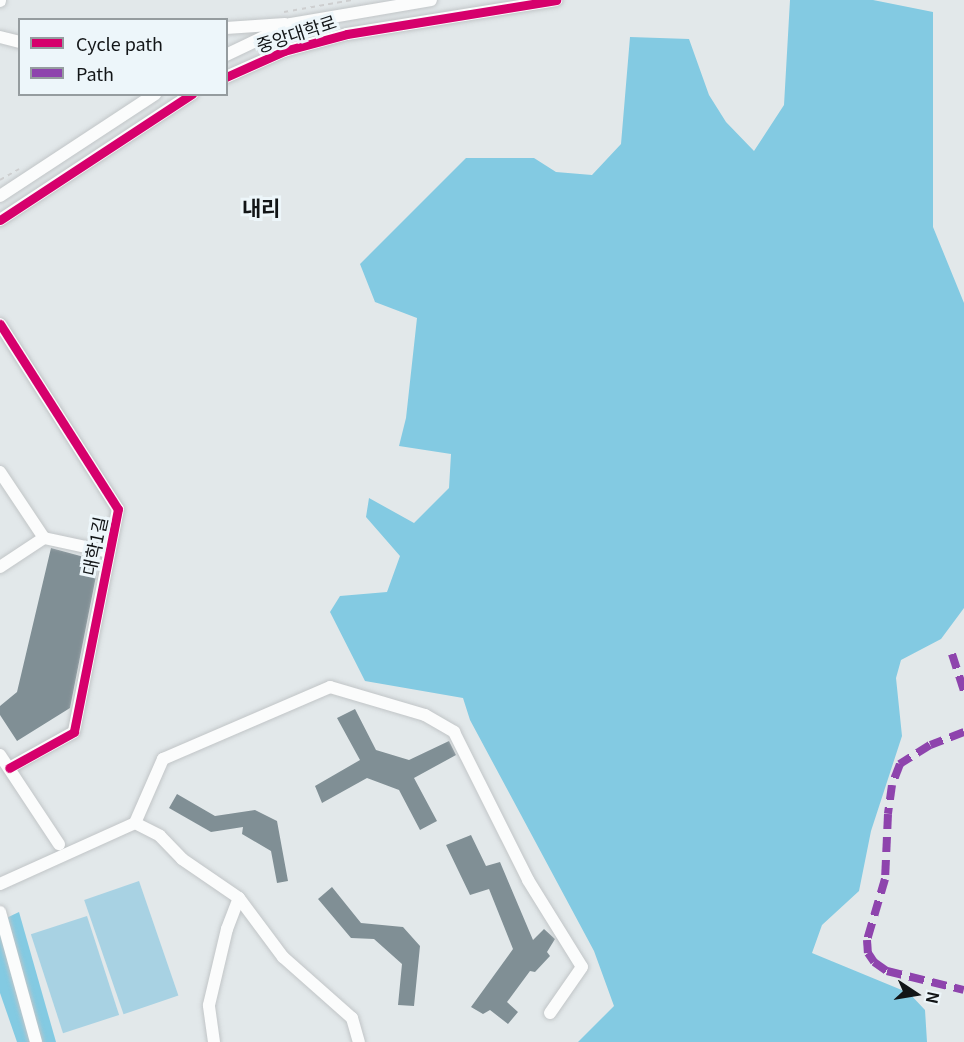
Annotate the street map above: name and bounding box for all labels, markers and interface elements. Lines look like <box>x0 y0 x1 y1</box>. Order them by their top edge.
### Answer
street label: 중앙대학로 <box>253 10 339 56</box>
legend <box>18 18 228 96</box>
text: Cycle path <box>76 30 163 56</box>
text: Path <box>76 60 114 86</box>
district label: 내리 <box>242 194 280 220</box>
street label: 대학1길 <box>77 515 111 577</box>
north arrow <box>886 964 946 1024</box>
text: N <box>921 989 947 1006</box>

